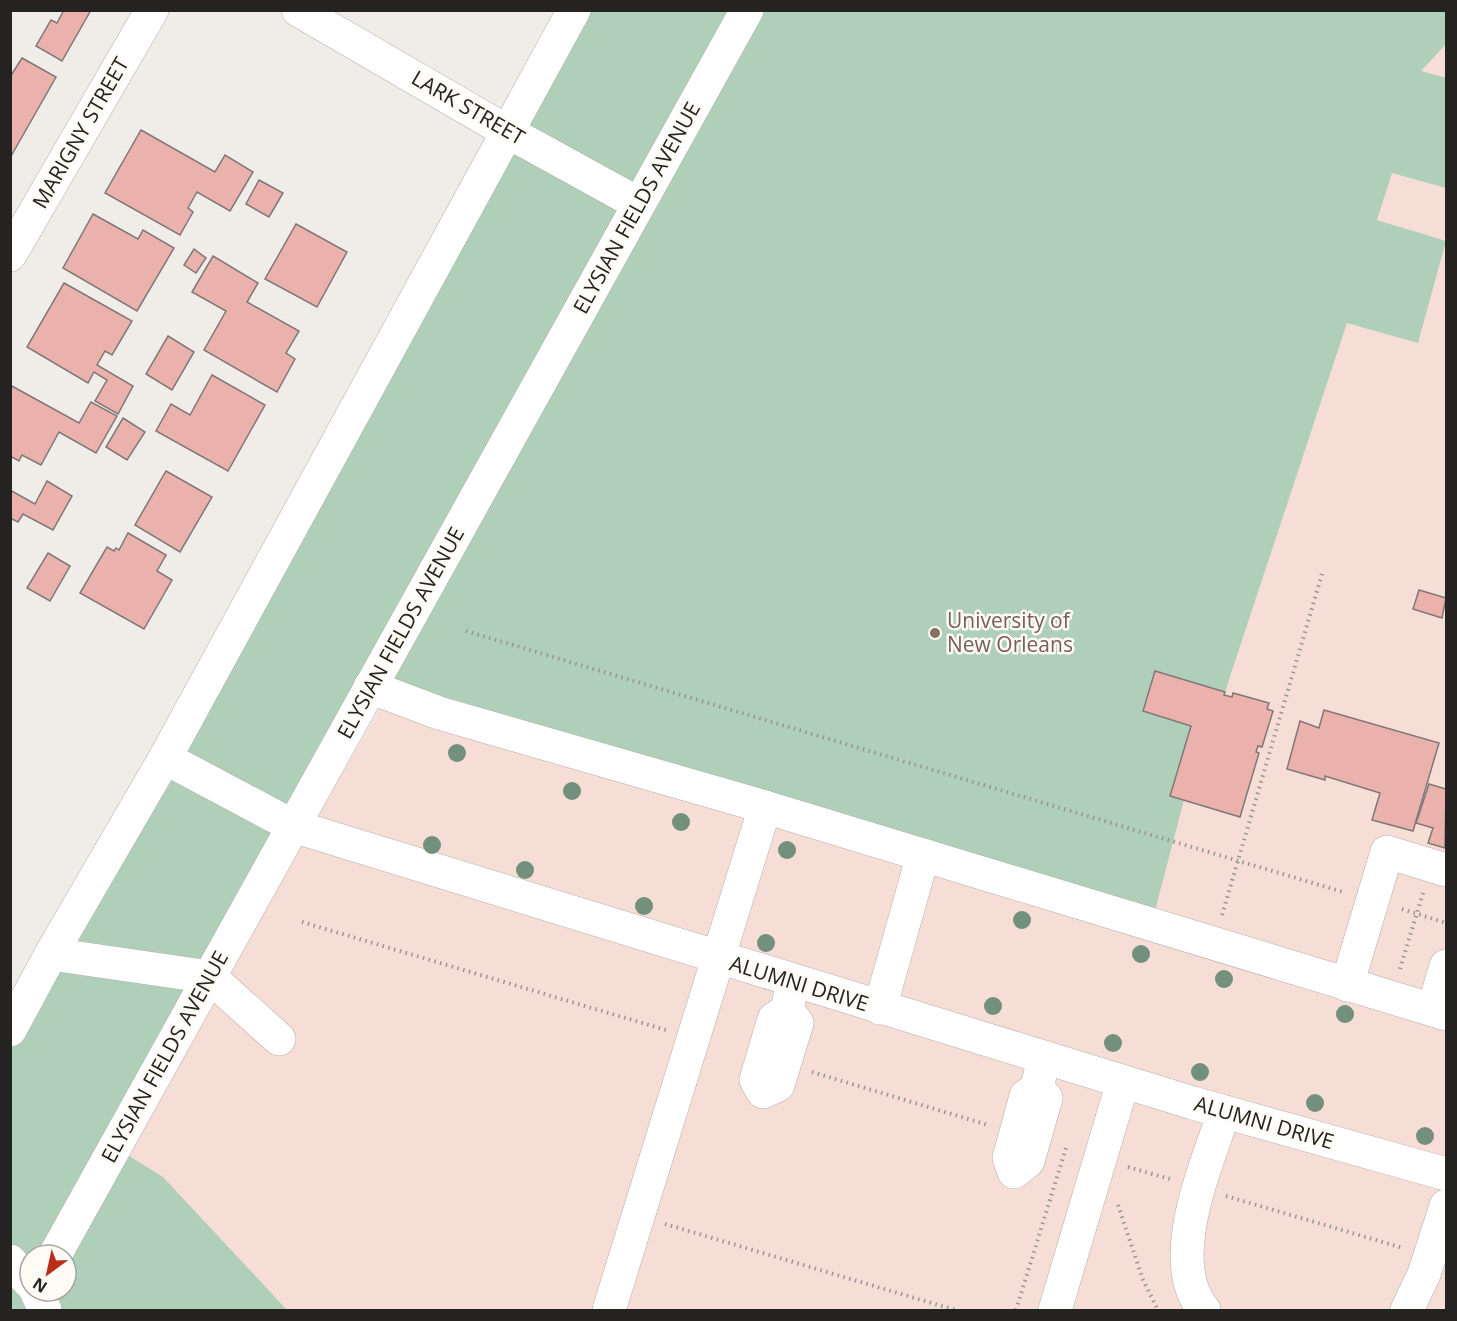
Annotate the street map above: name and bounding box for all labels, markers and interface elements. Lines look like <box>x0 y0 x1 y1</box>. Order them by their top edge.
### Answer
street label: MARIGNY STREET <box>25 51 135 213</box>
street label: LARK STREET <box>407 63 531 151</box>
street label: ELYSIAN FIELDS AVENUE <box>566 97 706 318</box>
street label: ELYSIAN FIELDS AVENUE <box>330 522 470 743</box>
place label: University of New Orleans <box>947 606 1073 658</box>
marker: University of New Orleans <box>928 626 942 640</box>
street label: ELYSIAN FIELDS AVENUE <box>94 946 234 1167</box>
street label: ALUMNI DRIVE <box>726 949 872 1017</box>
street label: ALUMNI DRIVE <box>1191 1089 1337 1155</box>
north arrow <box>18 1243 78 1303</box>
text: N <box>28 1273 51 1298</box>

